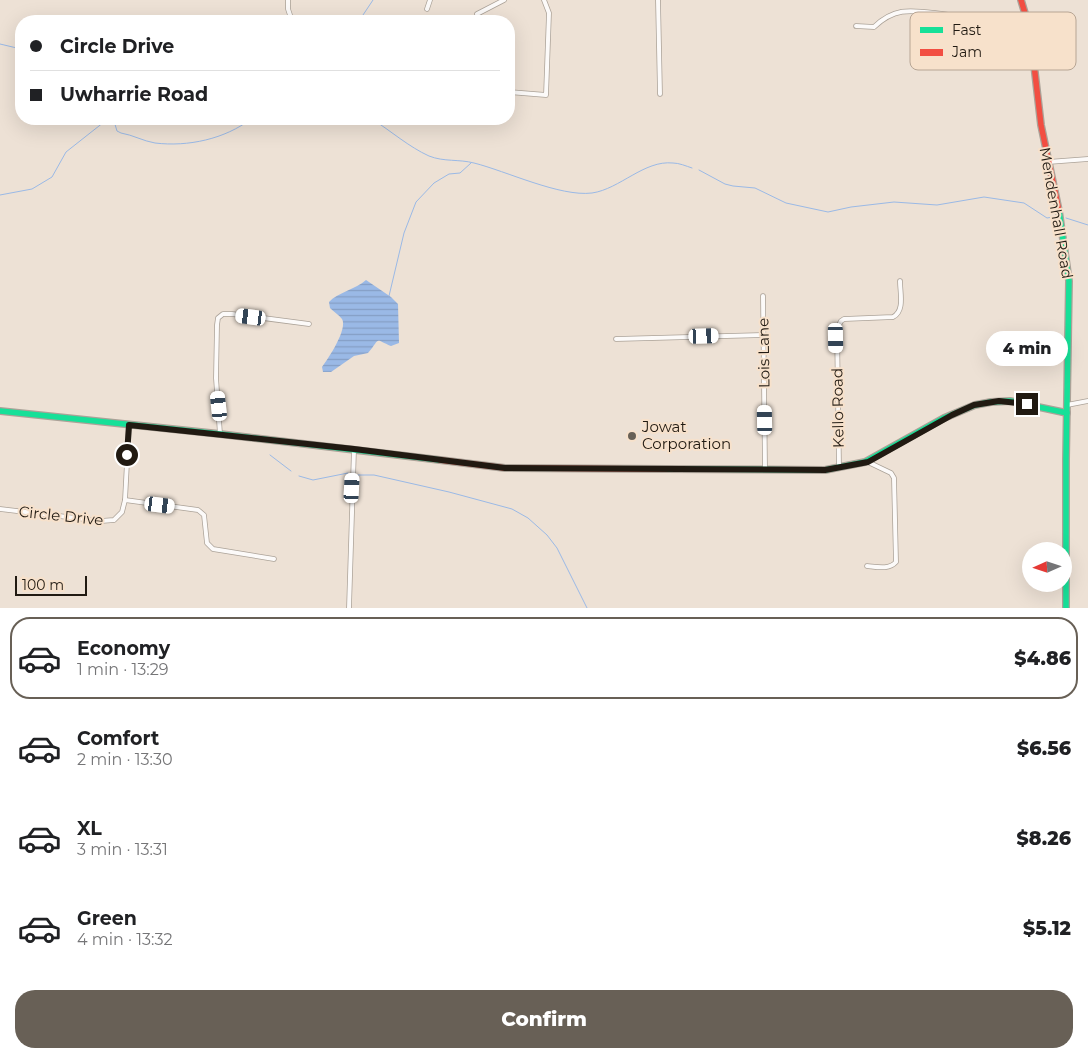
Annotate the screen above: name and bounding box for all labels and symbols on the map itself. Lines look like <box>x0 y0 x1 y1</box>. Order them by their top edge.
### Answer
legend <box>910 12 1076 70</box>
text: Fast <box>952 21 982 39</box>
text: Jam <box>951 43 982 61</box>
street label: Mendenhall Road <box>1036 146 1077 280</box>
car <box>235 308 266 326</box>
street label: Lois Lane <box>753 318 774 388</box>
car <box>828 323 843 353</box>
car <box>688 328 719 344</box>
callout: 4 min <box>986 332 1068 366</box>
street label: Kello Road <box>827 368 848 448</box>
car <box>209 390 228 422</box>
route end <box>1016 393 1038 415</box>
car <box>757 405 772 435</box>
place label: Jowat Corporation <box>641 417 731 453</box>
marker: Jowat Corporation <box>626 430 638 442</box>
route start <box>116 444 138 466</box>
car <box>343 473 360 503</box>
car <box>144 496 175 514</box>
street label: Circle Drive <box>18 502 104 529</box>
north arrow <box>1022 542 1072 592</box>
scale bar <box>15 573 88 596</box>

